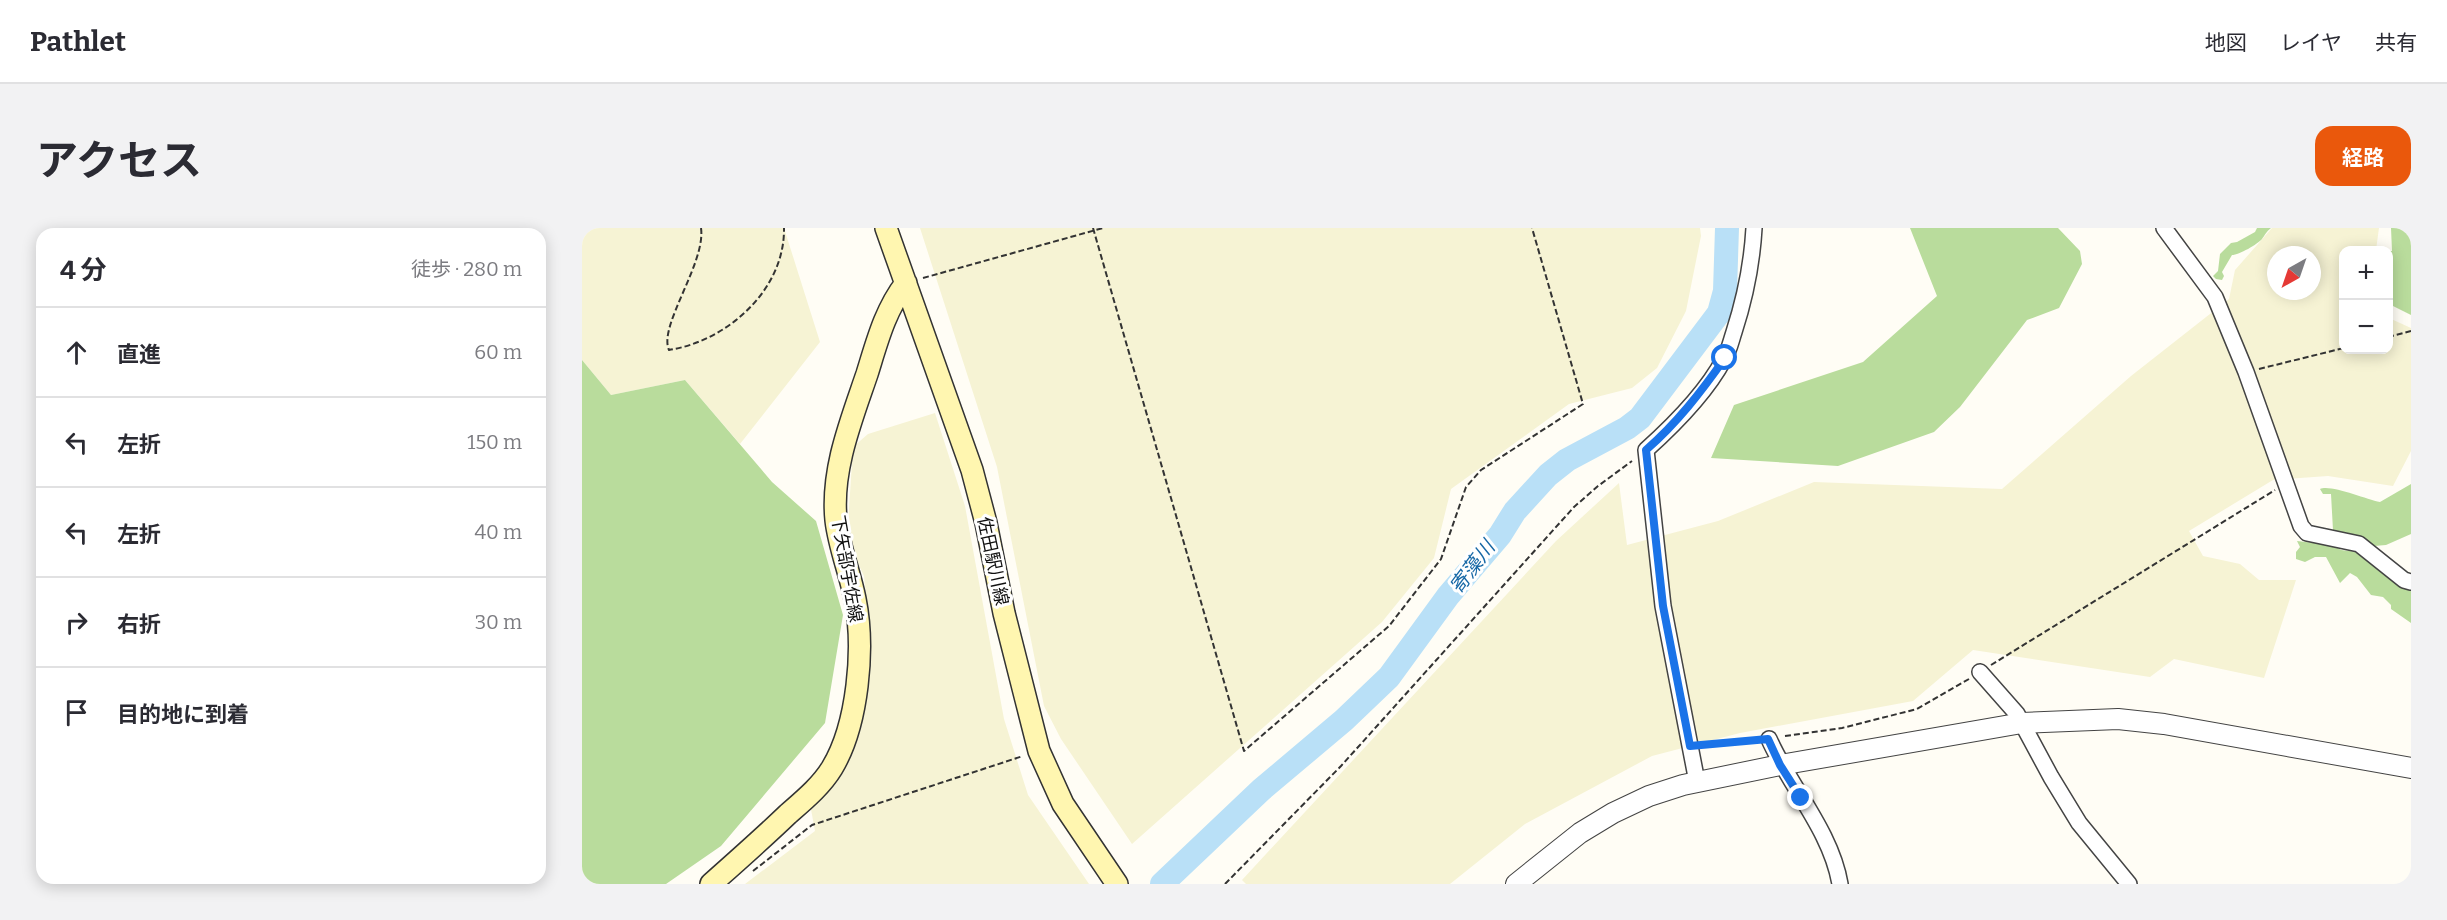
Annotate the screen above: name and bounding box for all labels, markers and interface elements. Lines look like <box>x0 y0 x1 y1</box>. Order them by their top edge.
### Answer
text: Pathlet <box>30 25 126 58</box>
text: 地図 <box>2205 30 2247 56</box>
text: レイヤ <box>2280 30 2342 56</box>
text: 共有 <box>2375 30 2417 56</box>
button: 経路 <box>2315 126 2411 186</box>
text: アクセス <box>36 136 202 186</box>
north arrow <box>2267 246 2321 300</box>
map controls <box>2339 246 2393 354</box>
button: + <box>2339 246 2393 300</box>
text: 4 分 <box>60 255 107 286</box>
text: 徒歩 · 280 m <box>411 257 522 281</box>
button: − <box>2339 300 2393 354</box>
icon: ahead <box>60 336 93 369</box>
text: 60 m <box>474 340 522 364</box>
text: 直進 <box>117 341 161 368</box>
route start <box>1711 344 1737 370</box>
icon: left <box>60 426 93 459</box>
text: 150 m <box>467 430 522 454</box>
text: 左折 <box>117 431 161 458</box>
street label: 下矢部宇佐線 <box>827 514 867 624</box>
street label: 佐田駅川線 <box>973 515 1013 607</box>
icon: left <box>60 516 93 549</box>
text: 40 m <box>474 520 522 544</box>
text: 左折 <box>117 521 161 548</box>
water label: 寄藻川 <box>1444 534 1501 598</box>
icon: right <box>60 606 93 639</box>
text: 30 m <box>475 610 522 634</box>
text: 右折 <box>117 611 161 638</box>
icon: arrive <box>60 696 93 729</box>
text: 目的地に到着 <box>117 701 249 728</box>
route end <box>1787 784 1813 810</box>

